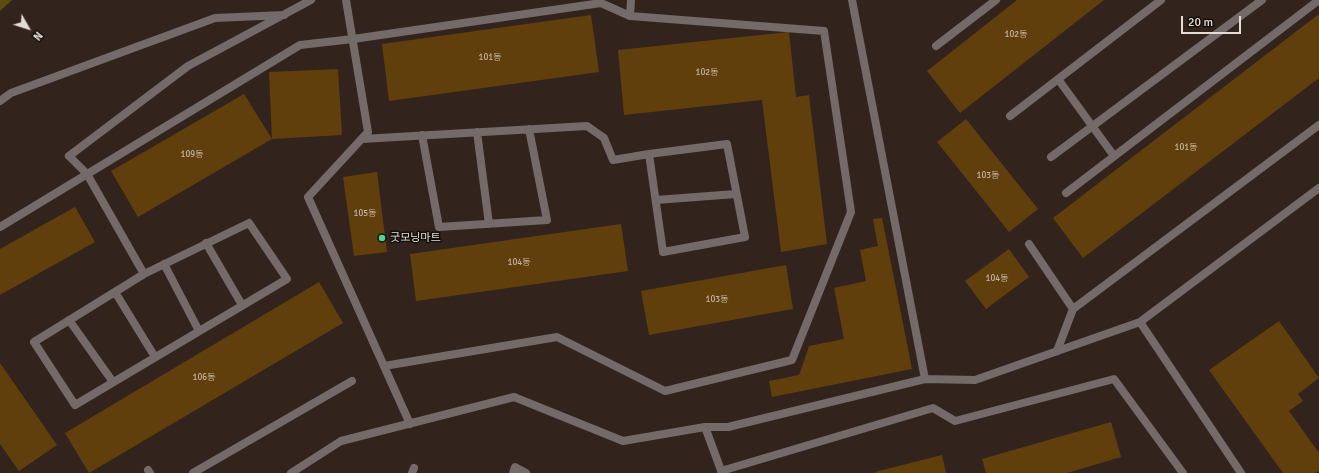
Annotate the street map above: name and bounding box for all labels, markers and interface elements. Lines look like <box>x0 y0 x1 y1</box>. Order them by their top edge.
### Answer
north arrow <box>8 8 48 48</box>
scale bar <box>1183 8 1243 34</box>
text: 20 m <box>1188 15 1213 30</box>
text: N <box>30 29 45 43</box>
house number: 102동 <box>1005 30 1027 40</box>
house number: 101동 <box>479 53 501 63</box>
house number: 102동 <box>696 68 718 78</box>
house number: 101동 <box>1175 143 1197 153</box>
house number: 109동 <box>181 150 203 160</box>
house number: 103동 <box>977 171 999 181</box>
house number: 105동 <box>354 209 376 219</box>
place label: 굿모닝마트 <box>390 231 441 245</box>
marker: 굿모닝마트 <box>377 233 387 243</box>
house number: 104동 <box>508 258 530 268</box>
house number: 104동 <box>986 274 1008 284</box>
house number: 103동 <box>706 295 728 305</box>
house number: 106동 <box>193 373 215 383</box>

